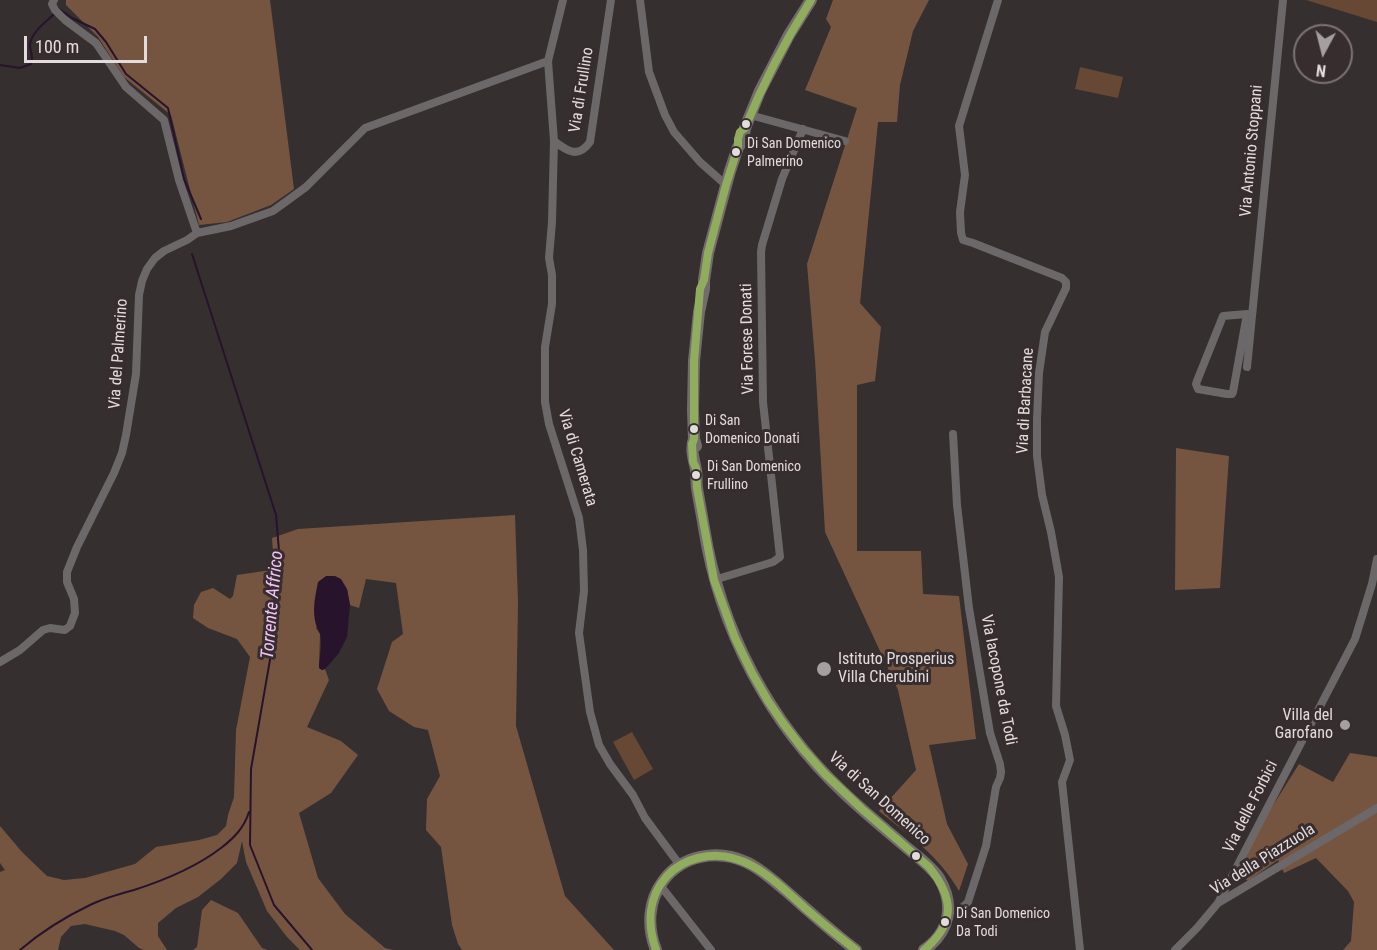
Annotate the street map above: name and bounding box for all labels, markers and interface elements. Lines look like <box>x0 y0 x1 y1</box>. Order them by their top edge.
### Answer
scale bar <box>27 24 150 62</box>
north arrow <box>1293 24 1353 84</box>
text: 100 m <box>35 36 79 57</box>
street label: Via di Frullino <box>566 46 598 134</box>
text: N <box>1315 60 1327 80</box>
street label: Via Antonio Stoppani <box>1237 84 1267 218</box>
unlabelled marker <box>740 118 752 130</box>
place label: Di San Domenico Palmerino <box>747 136 841 168</box>
marker: Di San Domenico Palmerino <box>730 146 742 158</box>
street label: Via Forese Donati <box>737 283 759 395</box>
street label: Via del Palmerino <box>106 298 132 410</box>
street label: Via di Barbacane <box>1014 347 1038 455</box>
street label: Via di Camerata <box>553 407 601 509</box>
place label: Di San Domenico Donati <box>705 413 800 446</box>
marker: Di San Domenico Donati <box>688 423 700 435</box>
place label: Di San Domenico Frullino <box>707 459 801 491</box>
marker: Di San Domenico Frullino <box>690 469 702 481</box>
water label: Torrente Affrico <box>257 550 289 660</box>
street label: Via Iacopone da Todi <box>976 613 1020 747</box>
place label: Istituto Prosperius Villa Cherubini <box>838 650 954 688</box>
marker: Istituto Prosperius Villa Cherubini <box>815 660 833 678</box>
place label: Villa del Garofano <box>1275 706 1333 744</box>
marker: Villa del Garofano <box>1338 718 1352 732</box>
street label: Via di San Domenico <box>824 748 934 850</box>
street label: Via delle Forbici <box>1220 758 1282 856</box>
street label: Via della Piazzuola <box>1207 820 1319 900</box>
unlabelled marker <box>910 850 922 862</box>
place label: Di San Domenico Da Todi <box>956 906 1050 939</box>
marker: Di San Domenico Da Todi <box>939 916 951 928</box>

